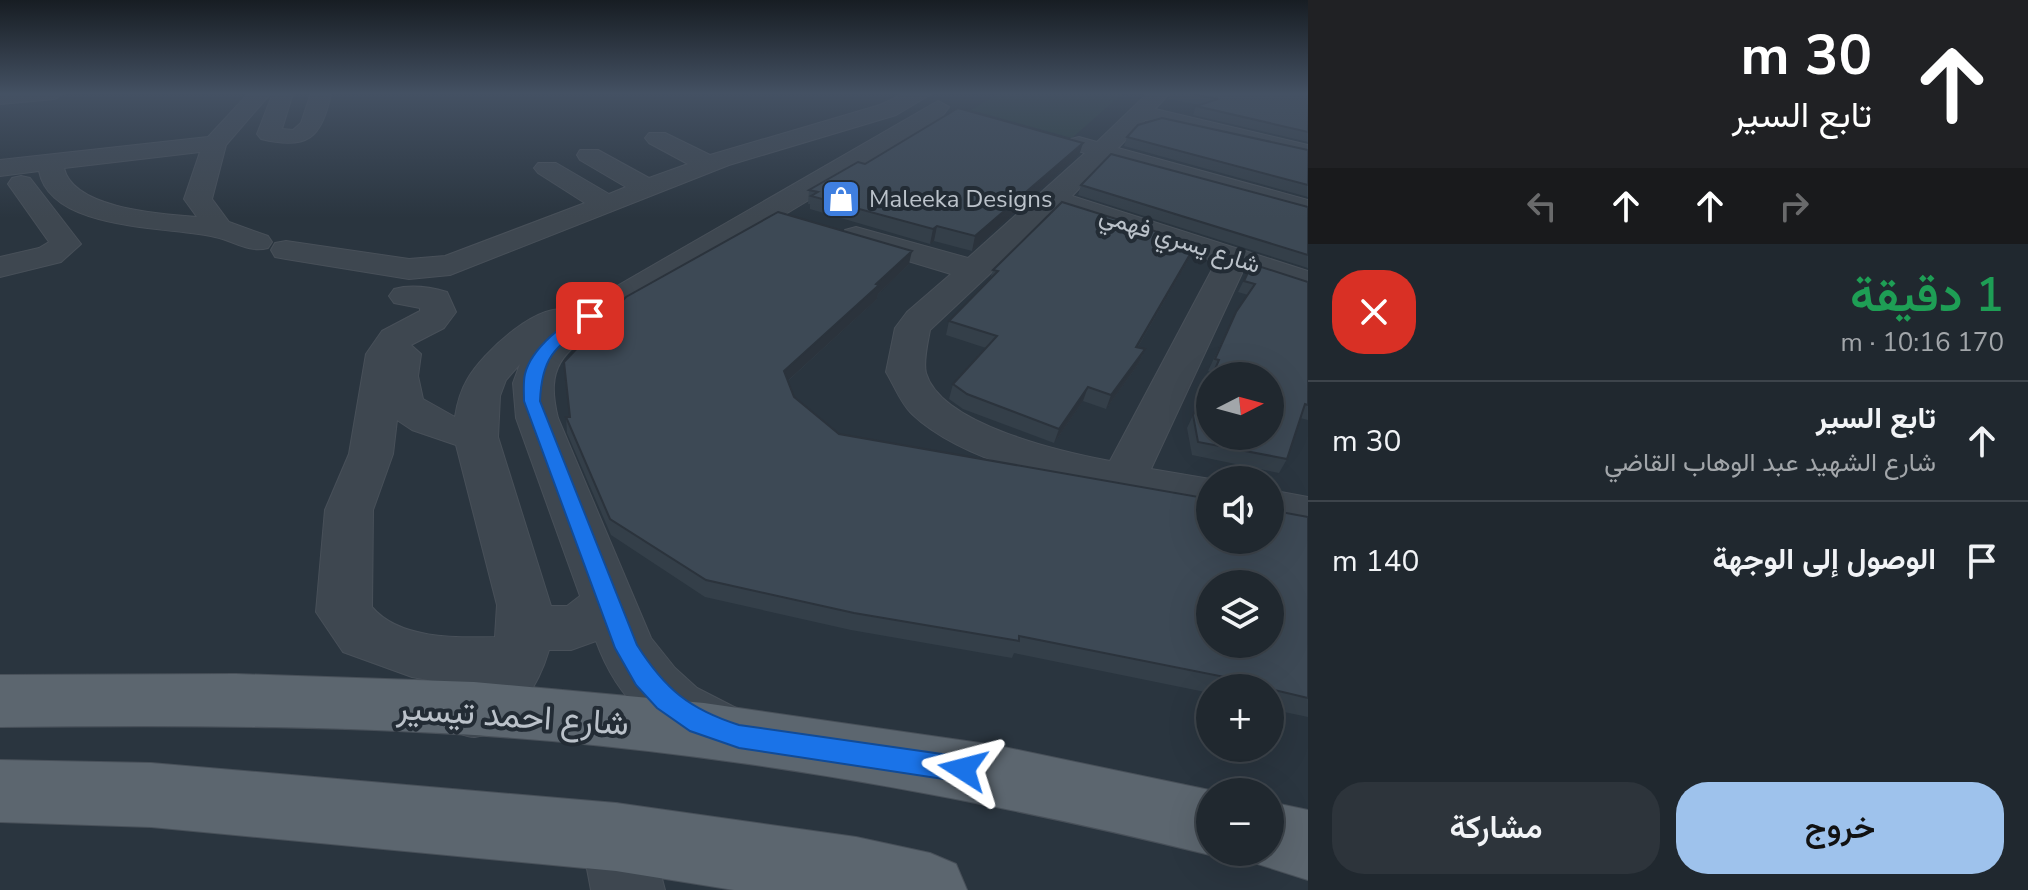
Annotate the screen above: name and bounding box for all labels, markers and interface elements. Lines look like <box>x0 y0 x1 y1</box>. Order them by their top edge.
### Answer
text: 30 m <box>1741 17 1872 94</box>
icon: ahead <box>1900 32 2004 136</box>
text: تابع السير <box>1732 91 1872 140</box>
shop icon: Maleeka Designs <box>820 178 862 220</box>
place label: Maleeka Designs <box>869 183 1052 215</box>
icon: left <box>1520 184 1564 228</box>
icon: ahead <box>1604 184 1648 228</box>
icon: ahead <box>1688 184 1732 228</box>
icon: right <box>1772 184 1816 228</box>
street label: شارع يسري فهمي <box>1095 199 1264 284</box>
text: 1 دقيقة <box>1850 262 2004 328</box>
button: close <box>1332 270 1416 354</box>
pin <box>556 282 624 350</box>
icon: arrive <box>568 294 612 338</box>
text: 170 m · 10:16 <box>1841 325 2004 360</box>
north arrow <box>1196 362 1284 450</box>
map controls <box>1196 362 1284 866</box>
text: تابع السير <box>1816 398 1936 439</box>
icon: ahead <box>1960 419 2004 463</box>
text: 30 m <box>1332 421 1401 462</box>
text: شارع الشهيد عبد الوهاب القاضي <box>1604 445 1936 480</box>
button: sound <box>1196 466 1284 554</box>
text: الوصول إلى الوجهة <box>1712 539 1936 580</box>
icon: arrive <box>1960 539 2004 583</box>
text: 140 m <box>1332 541 1419 582</box>
button: layers <box>1196 570 1284 658</box>
button: + <box>1196 674 1284 762</box>
street label: شارع احمد تيسير <box>395 685 630 747</box>
position arrow <box>921 727 1005 811</box>
button: − <box>1196 778 1284 866</box>
button: مشاركة <box>1332 782 1660 874</box>
button: خروج <box>1676 782 2004 874</box>

